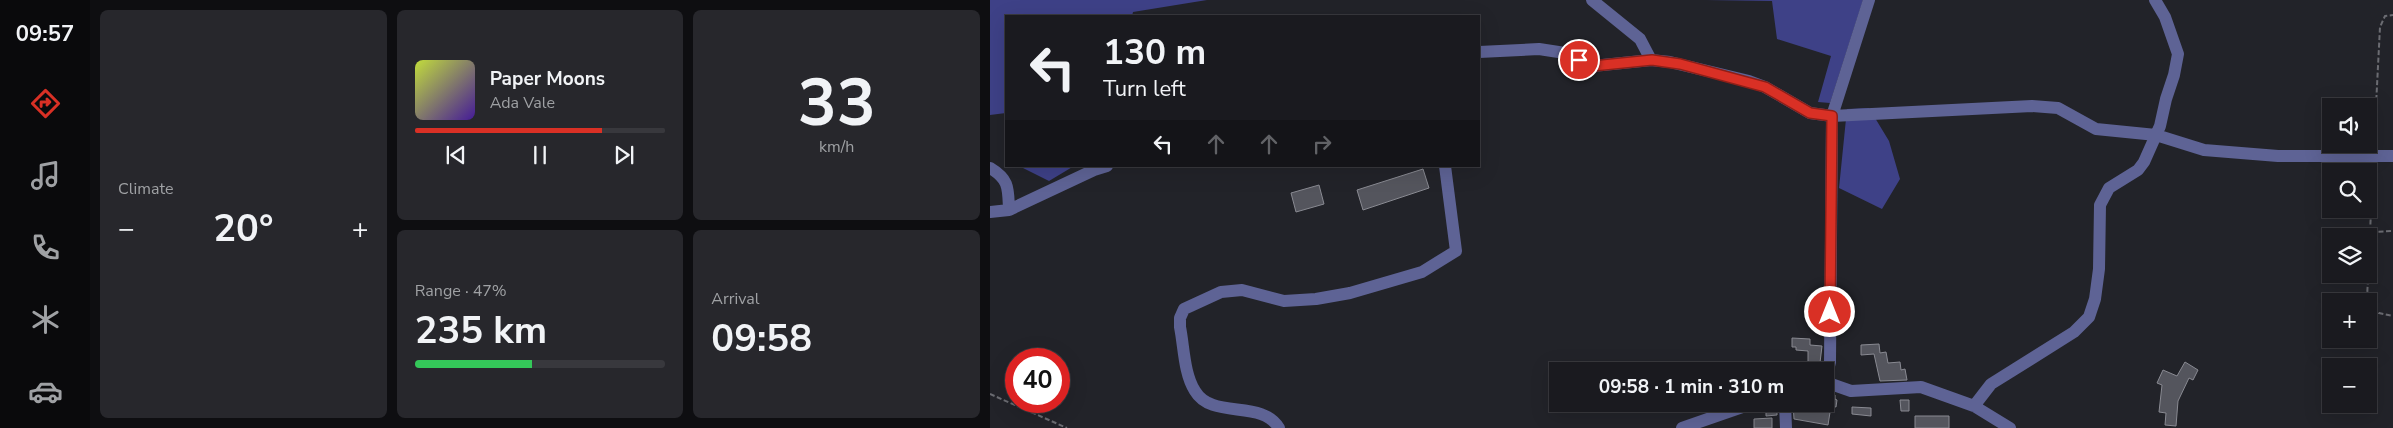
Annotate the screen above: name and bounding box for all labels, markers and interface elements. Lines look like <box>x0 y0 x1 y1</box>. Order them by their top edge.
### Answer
text: 09:57 <box>16 19 74 49</box>
text: 130 m <box>1103 29 1206 76</box>
icon: left <box>1020 35 1085 100</box>
pin <box>1558 39 1600 81</box>
icon: arrive <box>1565 46 1593 74</box>
text: 33 <box>798 59 876 148</box>
text: Paper Moons <box>490 66 605 92</box>
text: Turn left <box>1103 74 1186 104</box>
icon: directions <box>28 86 63 121</box>
text: Ada Vale <box>490 92 555 114</box>
map controls <box>2322 98 2377 413</box>
button: sound <box>2322 98 2377 153</box>
icon: left <box>1149 130 1177 158</box>
icon: ahead <box>1202 130 1230 158</box>
icon: ahead <box>1255 130 1283 158</box>
icon: right <box>1308 130 1336 158</box>
text: km/h <box>819 136 854 158</box>
icon: previous <box>442 141 470 169</box>
icon: pause <box>526 141 554 169</box>
icon: next <box>610 141 638 169</box>
icon: music <box>28 158 63 193</box>
button: search <box>2322 163 2377 218</box>
text: Climate <box>118 178 173 200</box>
text: 20° <box>213 203 273 254</box>
text: − <box>118 210 135 248</box>
text: + <box>352 210 369 248</box>
button: layers <box>2322 228 2377 283</box>
icon: phone <box>28 230 63 265</box>
text: Range · 47% <box>415 280 507 302</box>
position arrow <box>1803 285 1855 337</box>
text: Arrival <box>711 288 759 310</box>
button: + <box>2322 293 2377 348</box>
icon: climate <box>28 302 63 337</box>
text: 235 km <box>415 305 547 356</box>
text: 09:58 <box>711 313 812 364</box>
speed limit sign: 40 <box>1005 348 1070 413</box>
button: − <box>2322 358 2377 413</box>
icon: car <box>28 374 63 409</box>
text: 09:58 · 1 min · 310 m <box>1599 374 1784 400</box>

